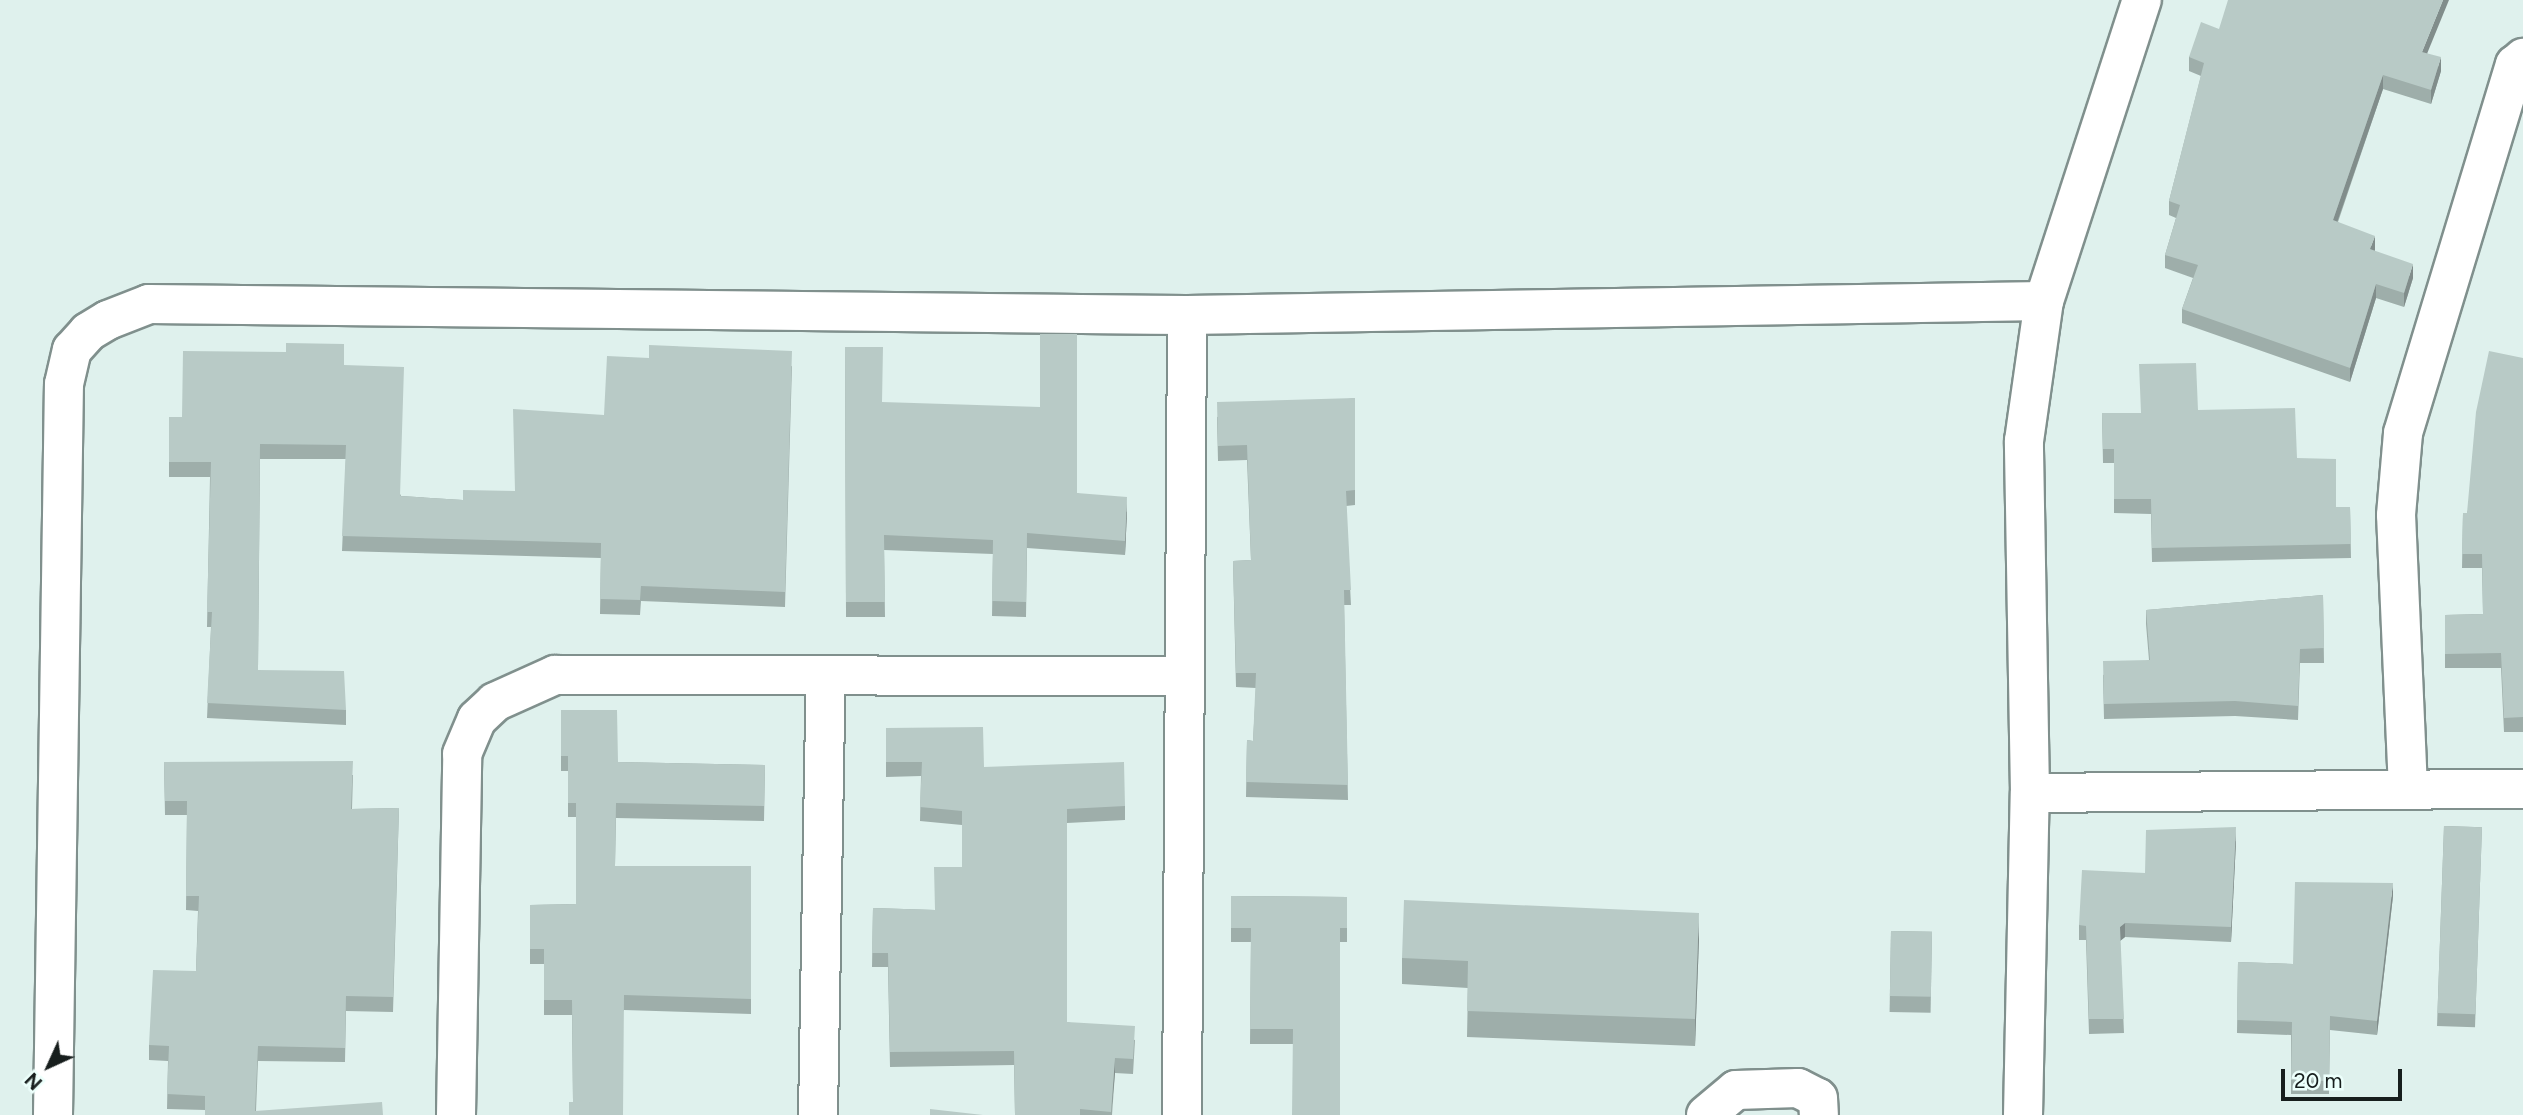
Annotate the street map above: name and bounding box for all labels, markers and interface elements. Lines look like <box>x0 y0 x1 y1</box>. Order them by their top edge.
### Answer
north arrow <box>14 1031 84 1101</box>
scale bar <box>2285 1056 2406 1100</box>
text: N <box>20 1068 47 1095</box>
text: 20 m <box>2294 1068 2342 1093</box>

